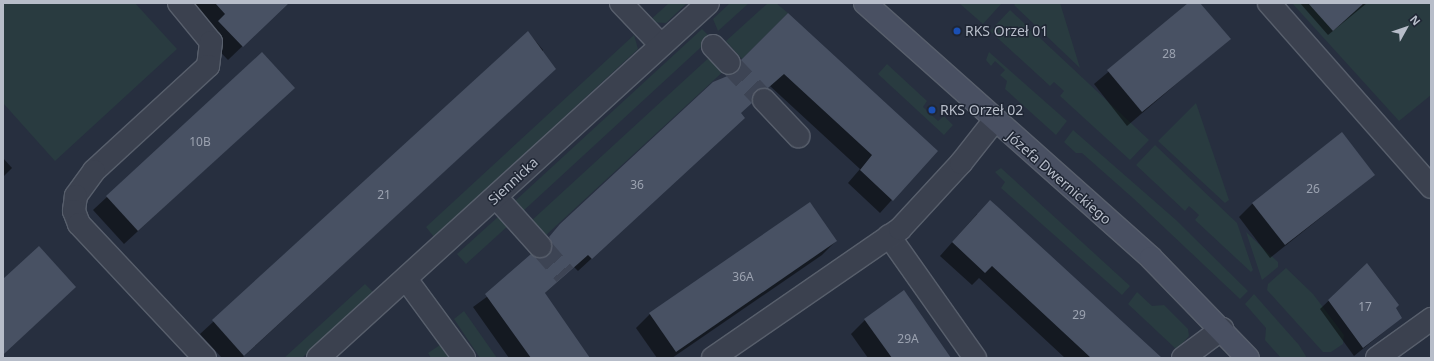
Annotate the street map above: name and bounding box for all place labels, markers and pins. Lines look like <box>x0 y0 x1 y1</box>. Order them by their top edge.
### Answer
place label: RKS Orzeł 01 <box>965 23 1048 39</box>
marker: RKS Orzeł 01 <box>952 26 962 36</box>
place label: RKS Orzeł 02 <box>940 102 1023 118</box>
marker: RKS Orzeł 02 <box>927 105 937 115</box>

